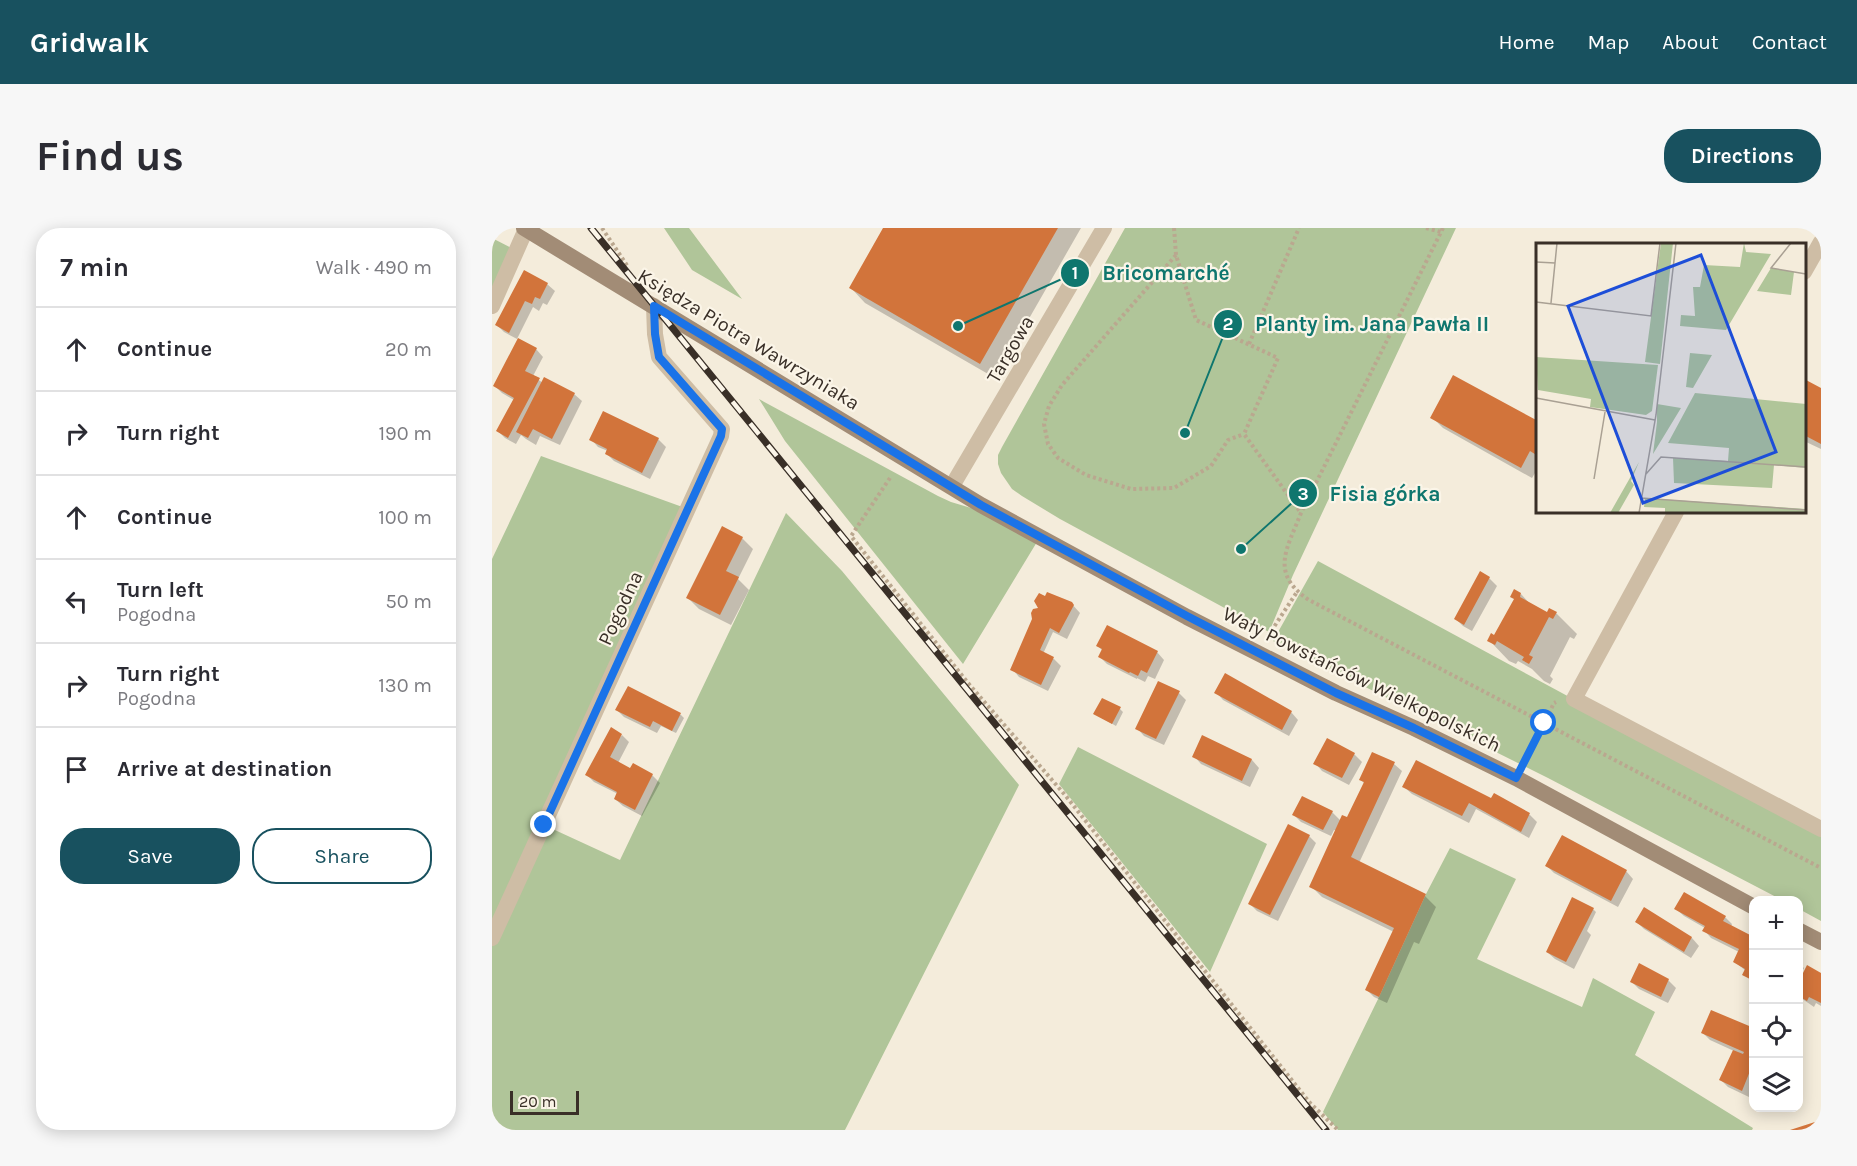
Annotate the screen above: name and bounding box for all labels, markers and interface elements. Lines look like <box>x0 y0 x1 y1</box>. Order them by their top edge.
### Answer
text: Gridwalk <box>30 26 149 59</box>
text: Home <box>1499 30 1555 54</box>
text: Map <box>1588 30 1629 54</box>
text: About <box>1662 30 1719 54</box>
text: Contact <box>1752 30 1827 54</box>
button: Directions <box>1664 129 1821 183</box>
text: Find us <box>36 131 184 181</box>
inset map <box>1536 243 1806 513</box>
text: 7 min <box>60 252 129 283</box>
callout: Bricomarché <box>1060 253 1242 292</box>
text: Walk · 490 m <box>316 256 432 279</box>
text: Bricomarché <box>1102 261 1230 285</box>
text: 1 <box>1072 262 1078 284</box>
street label: Księdza Piotra Wawrzyniaka <box>634 264 864 415</box>
callout: Planty im. Jana Pawła II <box>1213 304 1501 343</box>
street label: Targowa <box>982 311 1039 387</box>
text: Planty im. Jana Pawła II <box>1255 312 1489 336</box>
text: 2 <box>1223 313 1233 335</box>
icon: ahead <box>60 333 93 366</box>
text: Continue <box>117 336 212 362</box>
text: 20 m <box>385 338 432 361</box>
icon: right <box>60 417 93 450</box>
text: Turn right <box>117 420 220 446</box>
text: 190 m <box>378 422 432 445</box>
callout: Fisia górka <box>1288 474 1453 513</box>
text: Fisia górka <box>1330 482 1441 506</box>
text: 3 <box>1297 483 1309 505</box>
icon: ahead <box>60 501 93 534</box>
text: Continue <box>117 504 212 530</box>
text: 100 m <box>378 506 432 529</box>
street label: Pogodna <box>593 567 648 649</box>
text: Turn left <box>117 577 204 603</box>
icon: left <box>60 585 93 618</box>
text: 50 m <box>385 590 432 613</box>
street label: Wały Powstańców Wielkopolskich <box>1219 602 1504 757</box>
text: Pogodna <box>117 603 196 626</box>
text: Turn right <box>117 661 220 687</box>
icon: right <box>60 669 93 702</box>
text: 130 m <box>378 674 432 697</box>
text: Pogodna <box>117 687 196 710</box>
route start <box>1530 709 1556 735</box>
icon: arrive <box>60 753 93 786</box>
text: Arrive at destination <box>117 756 332 782</box>
route end <box>530 811 556 837</box>
button: Save <box>60 828 240 884</box>
button: Share <box>252 828 432 884</box>
map controls <box>1749 896 1803 1112</box>
button: + <box>1749 896 1803 950</box>
button: − <box>1749 950 1803 1004</box>
button: locate <box>1749 1004 1803 1058</box>
button: layers <box>1749 1058 1803 1112</box>
scale bar <box>510 1088 579 1116</box>
text: 20 m <box>519 1092 557 1111</box>

